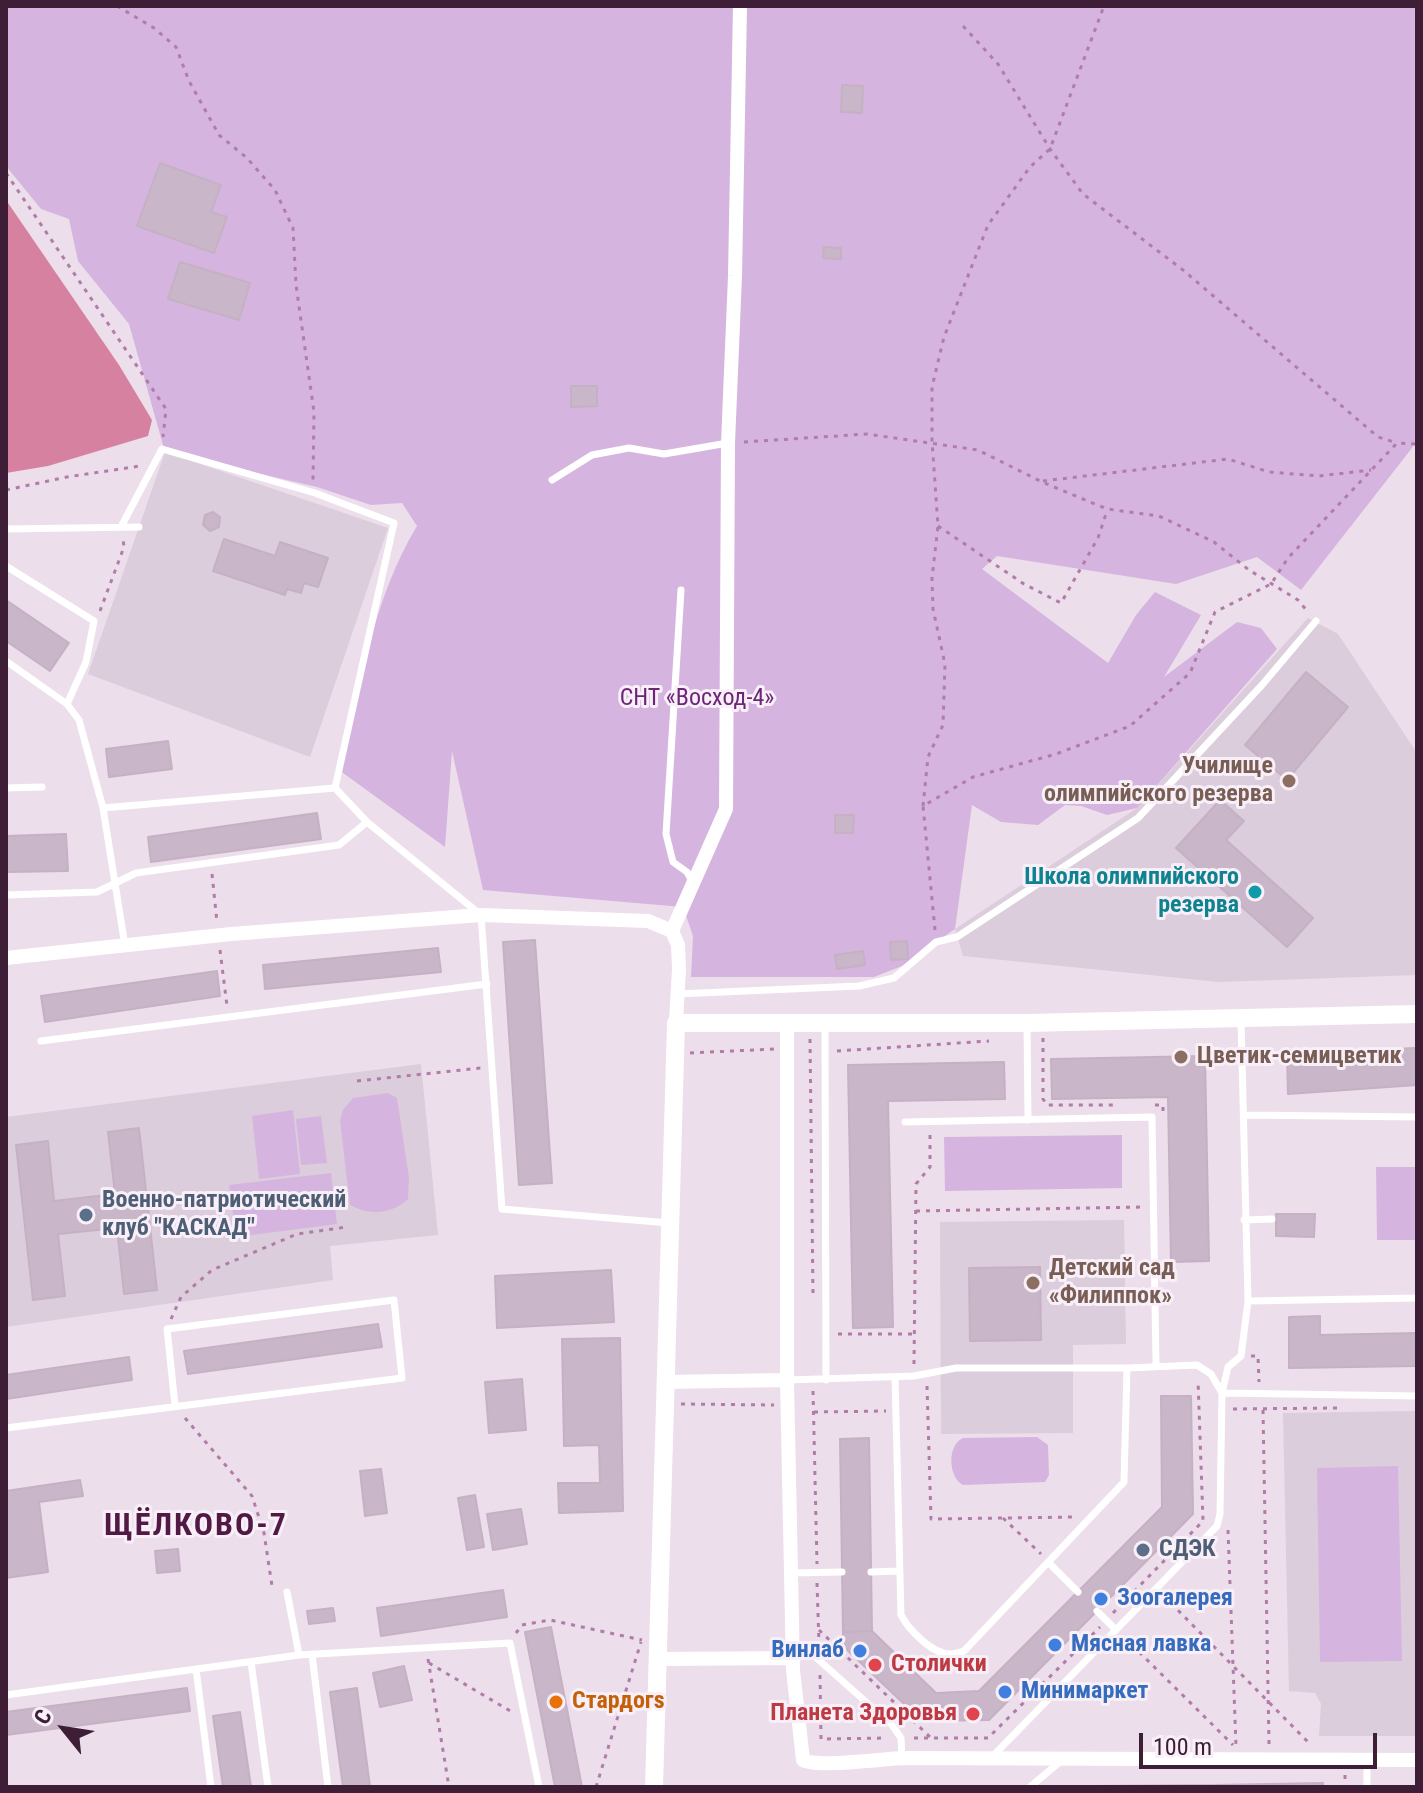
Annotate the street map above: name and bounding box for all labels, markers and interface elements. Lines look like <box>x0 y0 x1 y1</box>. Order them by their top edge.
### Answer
park label: СНТ «Восход-4» <box>620 685 774 713</box>
place label: Училище олимпийского резерва <box>1044 753 1273 809</box>
marker: Училище олимпийского резерва <box>1280 772 1298 790</box>
place label: Школа олимпийского резерва <box>1024 864 1239 920</box>
marker: Школа олимпийского резерва <box>1246 883 1264 901</box>
place label: Цветик-семицветик <box>1197 1043 1402 1071</box>
marker: Цветик-семицветик <box>1172 1048 1190 1066</box>
place label: Военно-патриотический клуб "КАСКАД" <box>102 1187 346 1243</box>
marker: Военно-патриотический клуб "КАСКАД" <box>77 1206 95 1224</box>
place label: Детский сад «Филиппок» <box>1049 1255 1175 1311</box>
marker: Детский сад «Филиппок» <box>1024 1274 1042 1292</box>
district label: ЩЁЛКОВО-7 <box>104 1508 288 1546</box>
place label: СДЭК <box>1159 1536 1216 1564</box>
marker: СДЭК <box>1134 1541 1152 1559</box>
place label: Зоогалерея <box>1117 1585 1233 1613</box>
marker: Зоогалерея <box>1092 1590 1110 1608</box>
place label: Мясная лавка <box>1071 1631 1211 1659</box>
marker: Мясная лавка <box>1046 1636 1064 1654</box>
place label: Винлаб <box>771 1637 844 1665</box>
marker: Винлаб <box>851 1642 869 1660</box>
place label: Столички <box>891 1651 987 1679</box>
marker: Столички <box>866 1656 884 1674</box>
place label: Минимаркет <box>1021 1678 1148 1706</box>
marker: Минимаркет <box>996 1683 1014 1701</box>
place label: Стардогs <box>572 1688 665 1716</box>
north arrow <box>24 1689 104 1769</box>
marker: Стардогs <box>547 1693 565 1711</box>
place label: Планета Здоровья <box>770 1700 957 1728</box>
text: С <box>29 1705 57 1728</box>
marker: Планета Здоровья <box>964 1705 982 1723</box>
scale bar <box>1143 1717 1381 1767</box>
text: 100 m <box>1153 1733 1212 1761</box>

